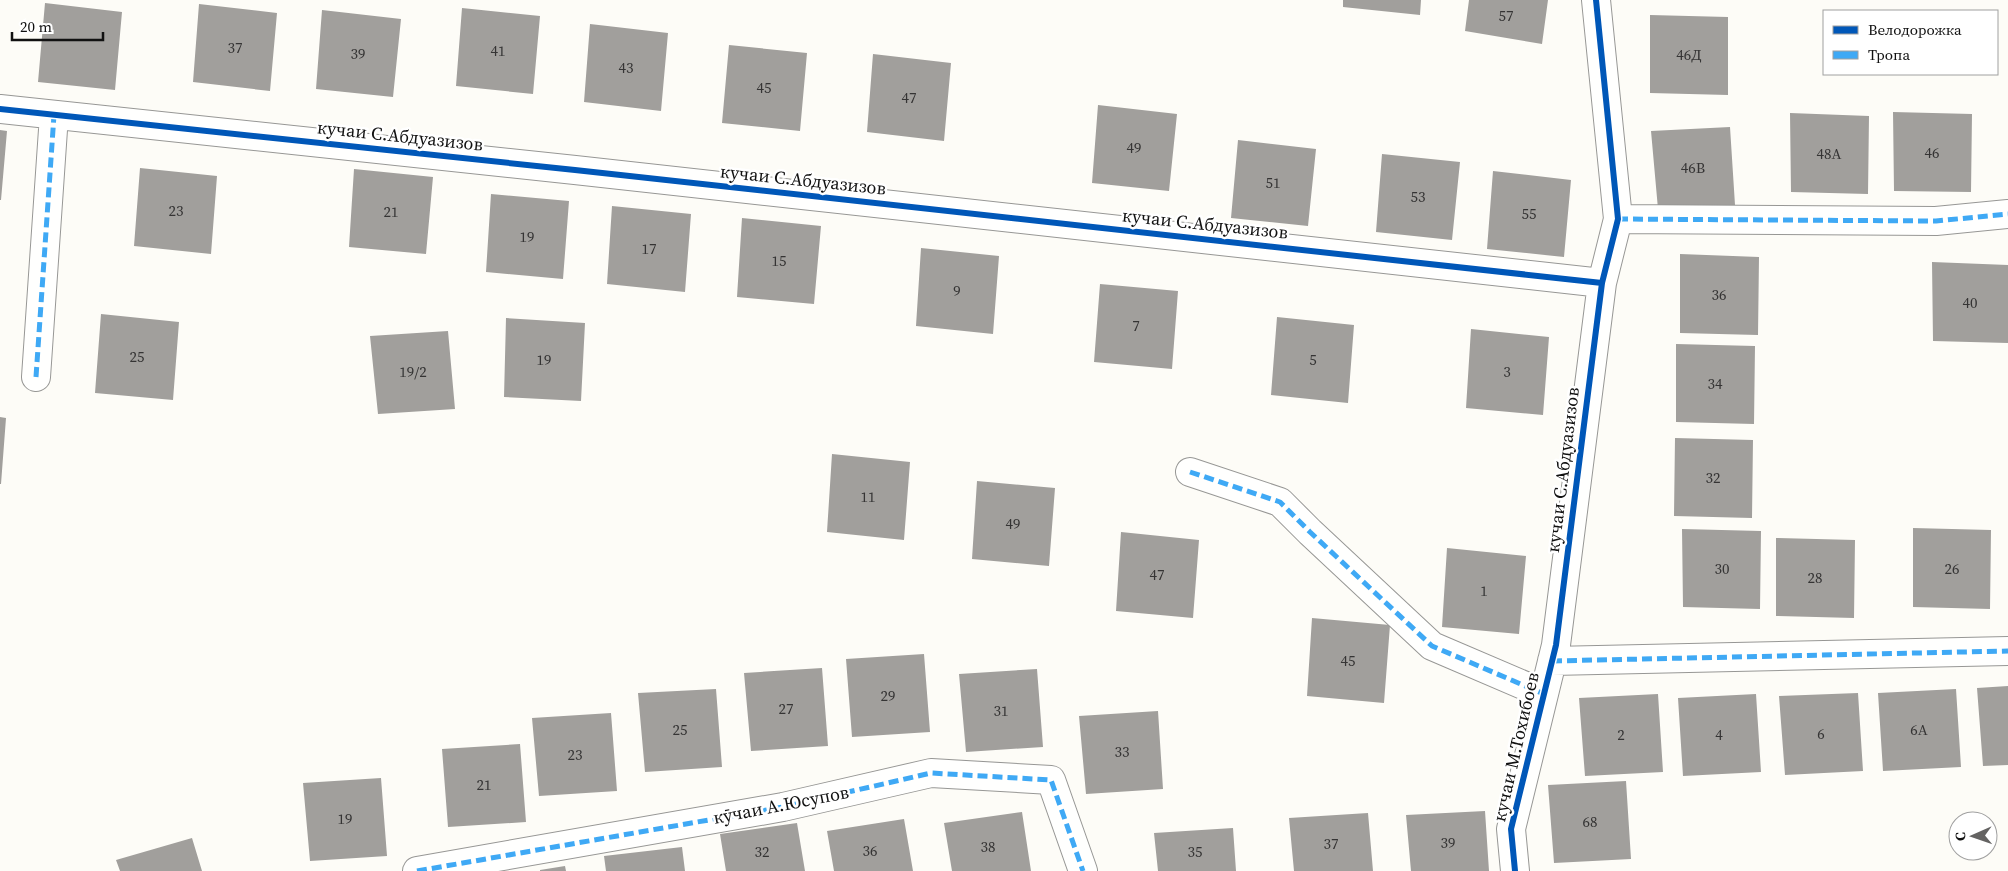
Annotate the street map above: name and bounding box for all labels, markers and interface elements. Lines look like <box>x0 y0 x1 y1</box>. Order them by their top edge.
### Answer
house number: 57 <box>1498 5 1514 26</box>
scale bar <box>12 10 104 42</box>
legend <box>1823 10 1998 75</box>
text: 20 m <box>20 16 52 37</box>
text: Велодорожка <box>1868 19 1962 40</box>
house number: 37 <box>227 37 243 58</box>
house number: 41 <box>490 40 506 61</box>
house number: 39 <box>350 43 366 64</box>
house number: 46Д <box>1676 44 1702 65</box>
text: Тропа <box>1868 44 1910 65</box>
house number: 43 <box>618 57 634 78</box>
house number: 45 <box>756 77 772 98</box>
house number: 47 <box>901 87 917 108</box>
street label: кучаи С.Абдуазизов <box>316 114 484 157</box>
house number: 49 <box>1126 137 1142 158</box>
house number: 46 <box>1924 142 1940 163</box>
house number: 48А <box>1817 143 1842 164</box>
house number: 46В <box>1681 157 1705 178</box>
street label: кучаи С.Абдуазизов <box>719 158 887 201</box>
house number: 51 <box>1265 172 1281 193</box>
house number: 53 <box>1410 186 1426 207</box>
house number: 23 <box>168 200 184 221</box>
house number: 21 <box>383 201 399 222</box>
street label: кучаи С.Абдуазизов <box>1121 202 1289 245</box>
house number: 55 <box>1521 203 1537 224</box>
house number: 19 <box>519 226 535 247</box>
house number: 17 <box>641 238 657 259</box>
house number: 15 <box>771 250 787 271</box>
house number: 9 <box>953 280 961 301</box>
house number: 36 <box>1711 284 1727 305</box>
house number: 40 <box>1962 292 1978 313</box>
house number: 7 <box>1132 315 1140 336</box>
house number: 25 <box>129 346 145 367</box>
house number: 19 <box>536 349 552 370</box>
house number: 5 <box>1309 349 1317 370</box>
house number: 19/2 <box>399 361 427 382</box>
house number: 3 <box>1503 361 1511 382</box>
house number: 34 <box>1707 373 1723 394</box>
street label: кучаи С.Абдуазизов <box>1540 386 1585 554</box>
house number: 32 <box>1705 467 1721 488</box>
house number: 11 <box>860 486 876 507</box>
house number: 49 <box>1005 513 1021 534</box>
house number: 30 <box>1714 558 1730 579</box>
house number: 26 <box>1944 558 1960 579</box>
house number: 47 <box>1149 564 1165 585</box>
house number: 28 <box>1807 567 1823 588</box>
house number: 1 <box>1480 580 1488 601</box>
house number: 45 <box>1340 650 1356 671</box>
street label: кучаи М.Тохибоев <box>1486 670 1545 824</box>
house number: 29 <box>880 685 896 706</box>
house number: 27 <box>778 698 794 719</box>
house number: 31 <box>993 700 1009 721</box>
house number: 25 <box>672 719 688 740</box>
house number: 6А <box>1910 719 1928 740</box>
house number: 6 <box>1817 723 1825 744</box>
house number: 2 <box>1617 724 1625 745</box>
house number: 4 <box>1715 724 1723 745</box>
house number: 33 <box>1114 741 1130 762</box>
house number: 23 <box>567 744 583 765</box>
house number: 21 <box>476 774 492 795</box>
street label: кӯчаи А.Юсупов <box>711 779 851 830</box>
house number: 19 <box>337 808 353 829</box>
house number: 68 <box>1582 811 1598 832</box>
north arrow <box>1948 811 1998 861</box>
text: С <box>1950 831 1970 841</box>
house number: 39 <box>1440 832 1456 853</box>
house number: 37 <box>1323 833 1339 854</box>
house number: 38 <box>980 836 996 857</box>
house number: 36 <box>862 840 878 861</box>
house number: 32 <box>754 841 770 862</box>
house number: 35 <box>1187 841 1203 862</box>

